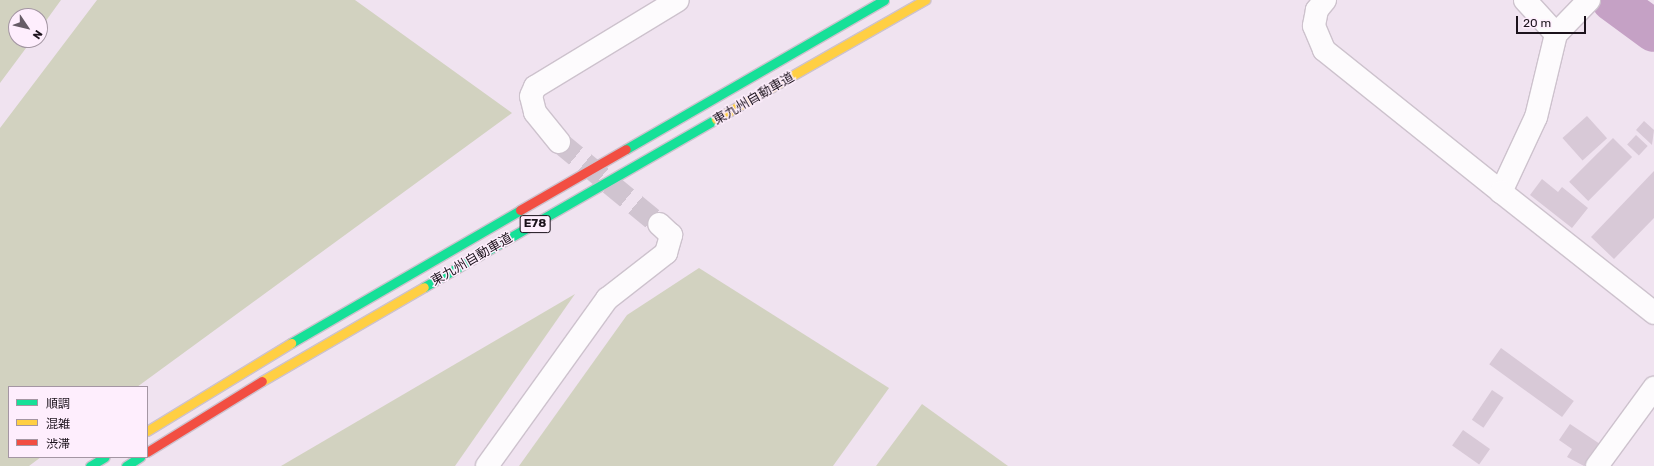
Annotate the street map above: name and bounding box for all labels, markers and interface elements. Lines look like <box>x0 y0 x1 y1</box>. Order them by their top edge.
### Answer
north arrow <box>8 8 48 48</box>
scale bar <box>1518 8 1588 34</box>
text: 20 m <box>1523 16 1551 30</box>
text: N <box>30 28 45 42</box>
street label: 東九州自動車道 <box>711 69 797 129</box>
road number: E78 <box>519 214 551 234</box>
street label: 東九州自動車道 <box>429 230 515 290</box>
legend <box>8 386 148 458</box>
text: 順調 <box>46 397 70 411</box>
text: 混雑 <box>46 417 70 431</box>
text: 渋滞 <box>46 437 70 451</box>

